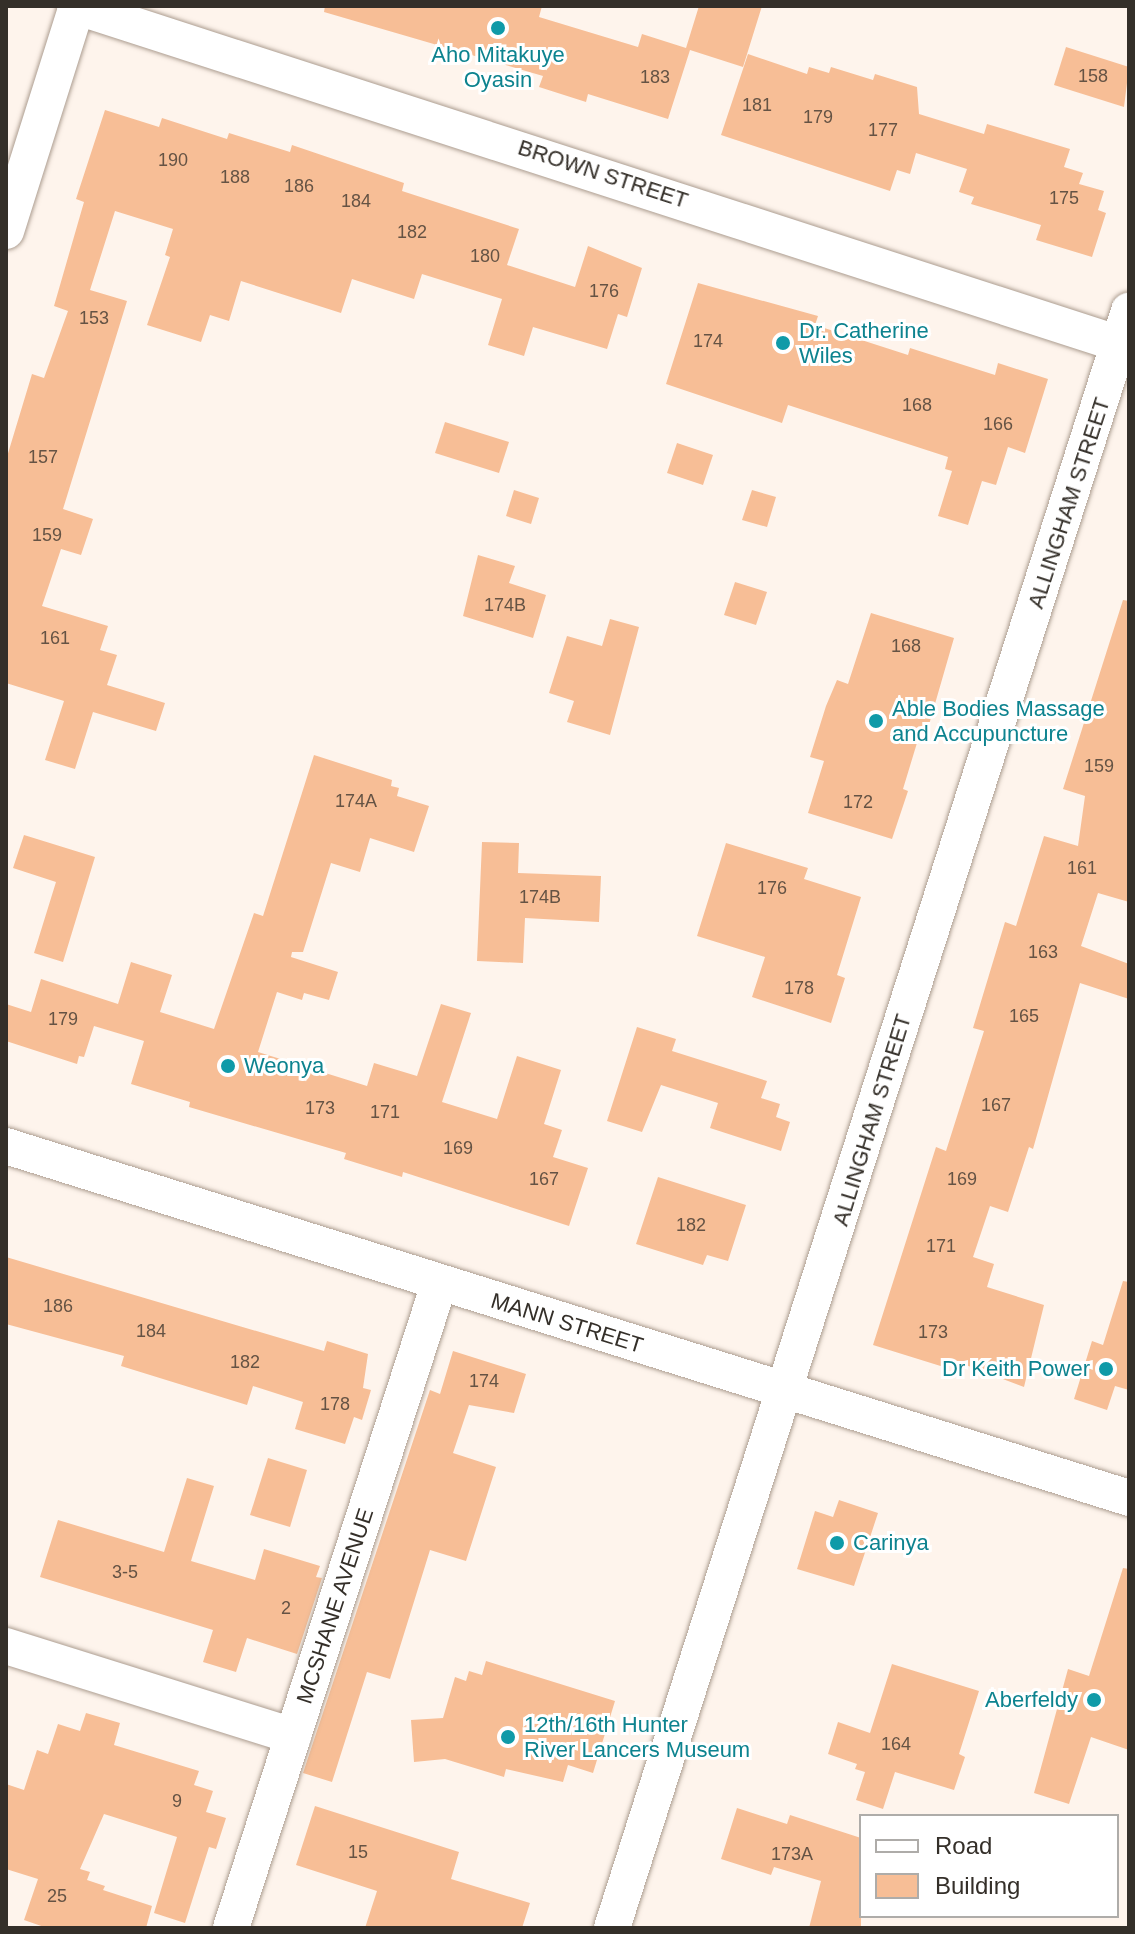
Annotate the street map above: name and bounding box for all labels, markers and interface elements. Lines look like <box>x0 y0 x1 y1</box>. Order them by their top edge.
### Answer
marker: Aho Mitakuye Oyasin <box>489 19 507 37</box>
place label: Aho Mitakuye Oyasin <box>431 41 565 92</box>
house number: 158 <box>1078 65 1108 87</box>
house number: 183 <box>640 66 670 88</box>
house number: 181 <box>742 94 772 116</box>
house number: 179 <box>803 106 833 128</box>
house number: 177 <box>868 119 898 141</box>
street label: BROWN STREET <box>515 134 691 214</box>
house number: 190 <box>158 149 188 171</box>
house number: 188 <box>220 166 250 188</box>
house number: 186 <box>284 175 314 197</box>
house number: 175 <box>1049 187 1079 209</box>
house number: 184 <box>341 190 371 212</box>
house number: 182 <box>397 221 427 243</box>
house number: 180 <box>470 245 500 267</box>
house number: 176 <box>589 280 619 302</box>
house number: 153 <box>79 307 109 329</box>
place label: Dr. Catherine Wiles <box>799 317 929 368</box>
house number: 174 <box>693 330 723 352</box>
marker: Dr. Catherine Wiles <box>774 334 792 352</box>
house number: 168 <box>902 394 932 416</box>
street label: ALLINGHAM STREET <box>1022 394 1116 612</box>
house number: 166 <box>983 413 1013 435</box>
house number: 157 <box>28 446 58 468</box>
house number: 159 <box>32 524 62 546</box>
house number: 174B <box>484 594 526 616</box>
house number: 161 <box>40 627 70 649</box>
house number: 168 <box>891 635 921 657</box>
place label: Able Bodies Massage and Accupuncture <box>892 695 1105 746</box>
marker: Able Bodies Massage and Accupuncture <box>867 712 885 730</box>
house number: 159 <box>1084 755 1114 777</box>
house number: 174A <box>335 790 377 812</box>
house number: 172 <box>843 791 873 813</box>
house number: 161 <box>1067 857 1097 879</box>
house number: 176 <box>757 877 787 899</box>
house number: 174B <box>519 886 561 908</box>
house number: 163 <box>1028 941 1058 963</box>
house number: 178 <box>784 977 814 999</box>
house number: 165 <box>1009 1005 1039 1027</box>
house number: 179 <box>48 1008 78 1030</box>
street label: ALLINGHAM STREET <box>827 1011 917 1229</box>
place label: Weonya <box>244 1053 324 1079</box>
marker: Weonya <box>219 1057 237 1075</box>
house number: 167 <box>981 1094 1011 1116</box>
house number: 173 <box>305 1097 335 1119</box>
house number: 171 <box>370 1101 400 1123</box>
house number: 169 <box>443 1137 473 1159</box>
house number: 167 <box>529 1168 559 1190</box>
house number: 169 <box>947 1168 977 1190</box>
house number: 182 <box>676 1214 706 1236</box>
house number: 171 <box>926 1235 956 1257</box>
street label: MANN STREET <box>488 1287 646 1359</box>
house number: 186 <box>43 1295 73 1317</box>
house number: 184 <box>136 1320 166 1342</box>
house number: 173 <box>918 1321 948 1343</box>
house number: 182 <box>230 1351 260 1373</box>
place label: Dr Keith Power <box>942 1356 1090 1382</box>
marker: Dr Keith Power <box>1097 1360 1115 1378</box>
house number: 174 <box>469 1370 499 1392</box>
house number: 178 <box>320 1393 350 1415</box>
street label: MCSHANE AVENUE <box>291 1504 379 1708</box>
place label: Carinya <box>853 1530 929 1556</box>
marker: Carinya <box>828 1534 846 1552</box>
house number: 3-5 <box>112 1561 138 1583</box>
house number: 2 <box>281 1597 291 1619</box>
place label: Aberfeldy <box>985 1687 1078 1713</box>
marker: Aberfeldy <box>1085 1691 1103 1709</box>
place label: 12th/16th Hunter River Lancers Museum <box>524 1711 750 1762</box>
marker: 12th/16th Hunter River Lancers Museum <box>499 1728 517 1746</box>
house number: 164 <box>881 1733 911 1755</box>
house number: 9 <box>172 1790 182 1812</box>
legend <box>859 1814 1119 1918</box>
text: Road <box>935 1832 992 1859</box>
house number: 15 <box>348 1841 368 1863</box>
house number: 173A <box>771 1843 813 1865</box>
text: Building <box>935 1872 1020 1899</box>
house number: 25 <box>47 1885 67 1907</box>

